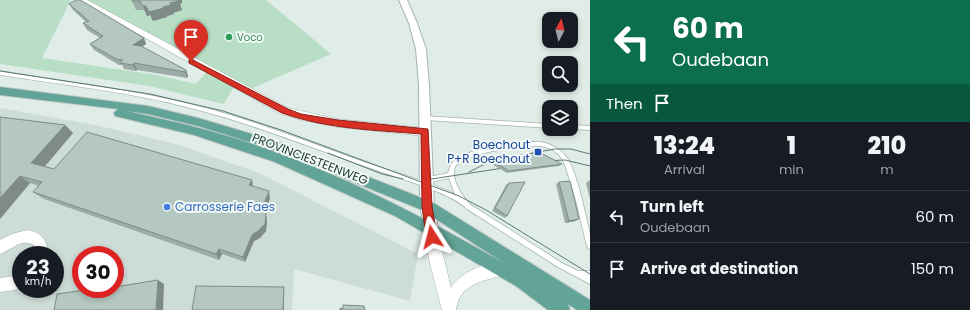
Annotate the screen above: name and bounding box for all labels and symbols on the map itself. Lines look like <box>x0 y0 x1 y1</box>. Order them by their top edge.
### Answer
north arrow <box>542 12 578 48</box>
pin <box>174 20 208 61</box>
place label: Voco <box>237 30 263 45</box>
marker: Voco <box>224 32 234 42</box>
street label: PROVINCIESTEENWEG <box>250 129 371 189</box>
place label: Boechout P+R Boechout <box>447 136 530 167</box>
marker: Boechout P+R Boechout <box>533 147 543 157</box>
place label: Carrosserie Faes <box>175 198 275 215</box>
marker: Carrosserie Faes <box>162 202 172 212</box>
position arrow <box>411 216 453 258</box>
speed limit sign: 30 <box>72 246 124 298</box>

